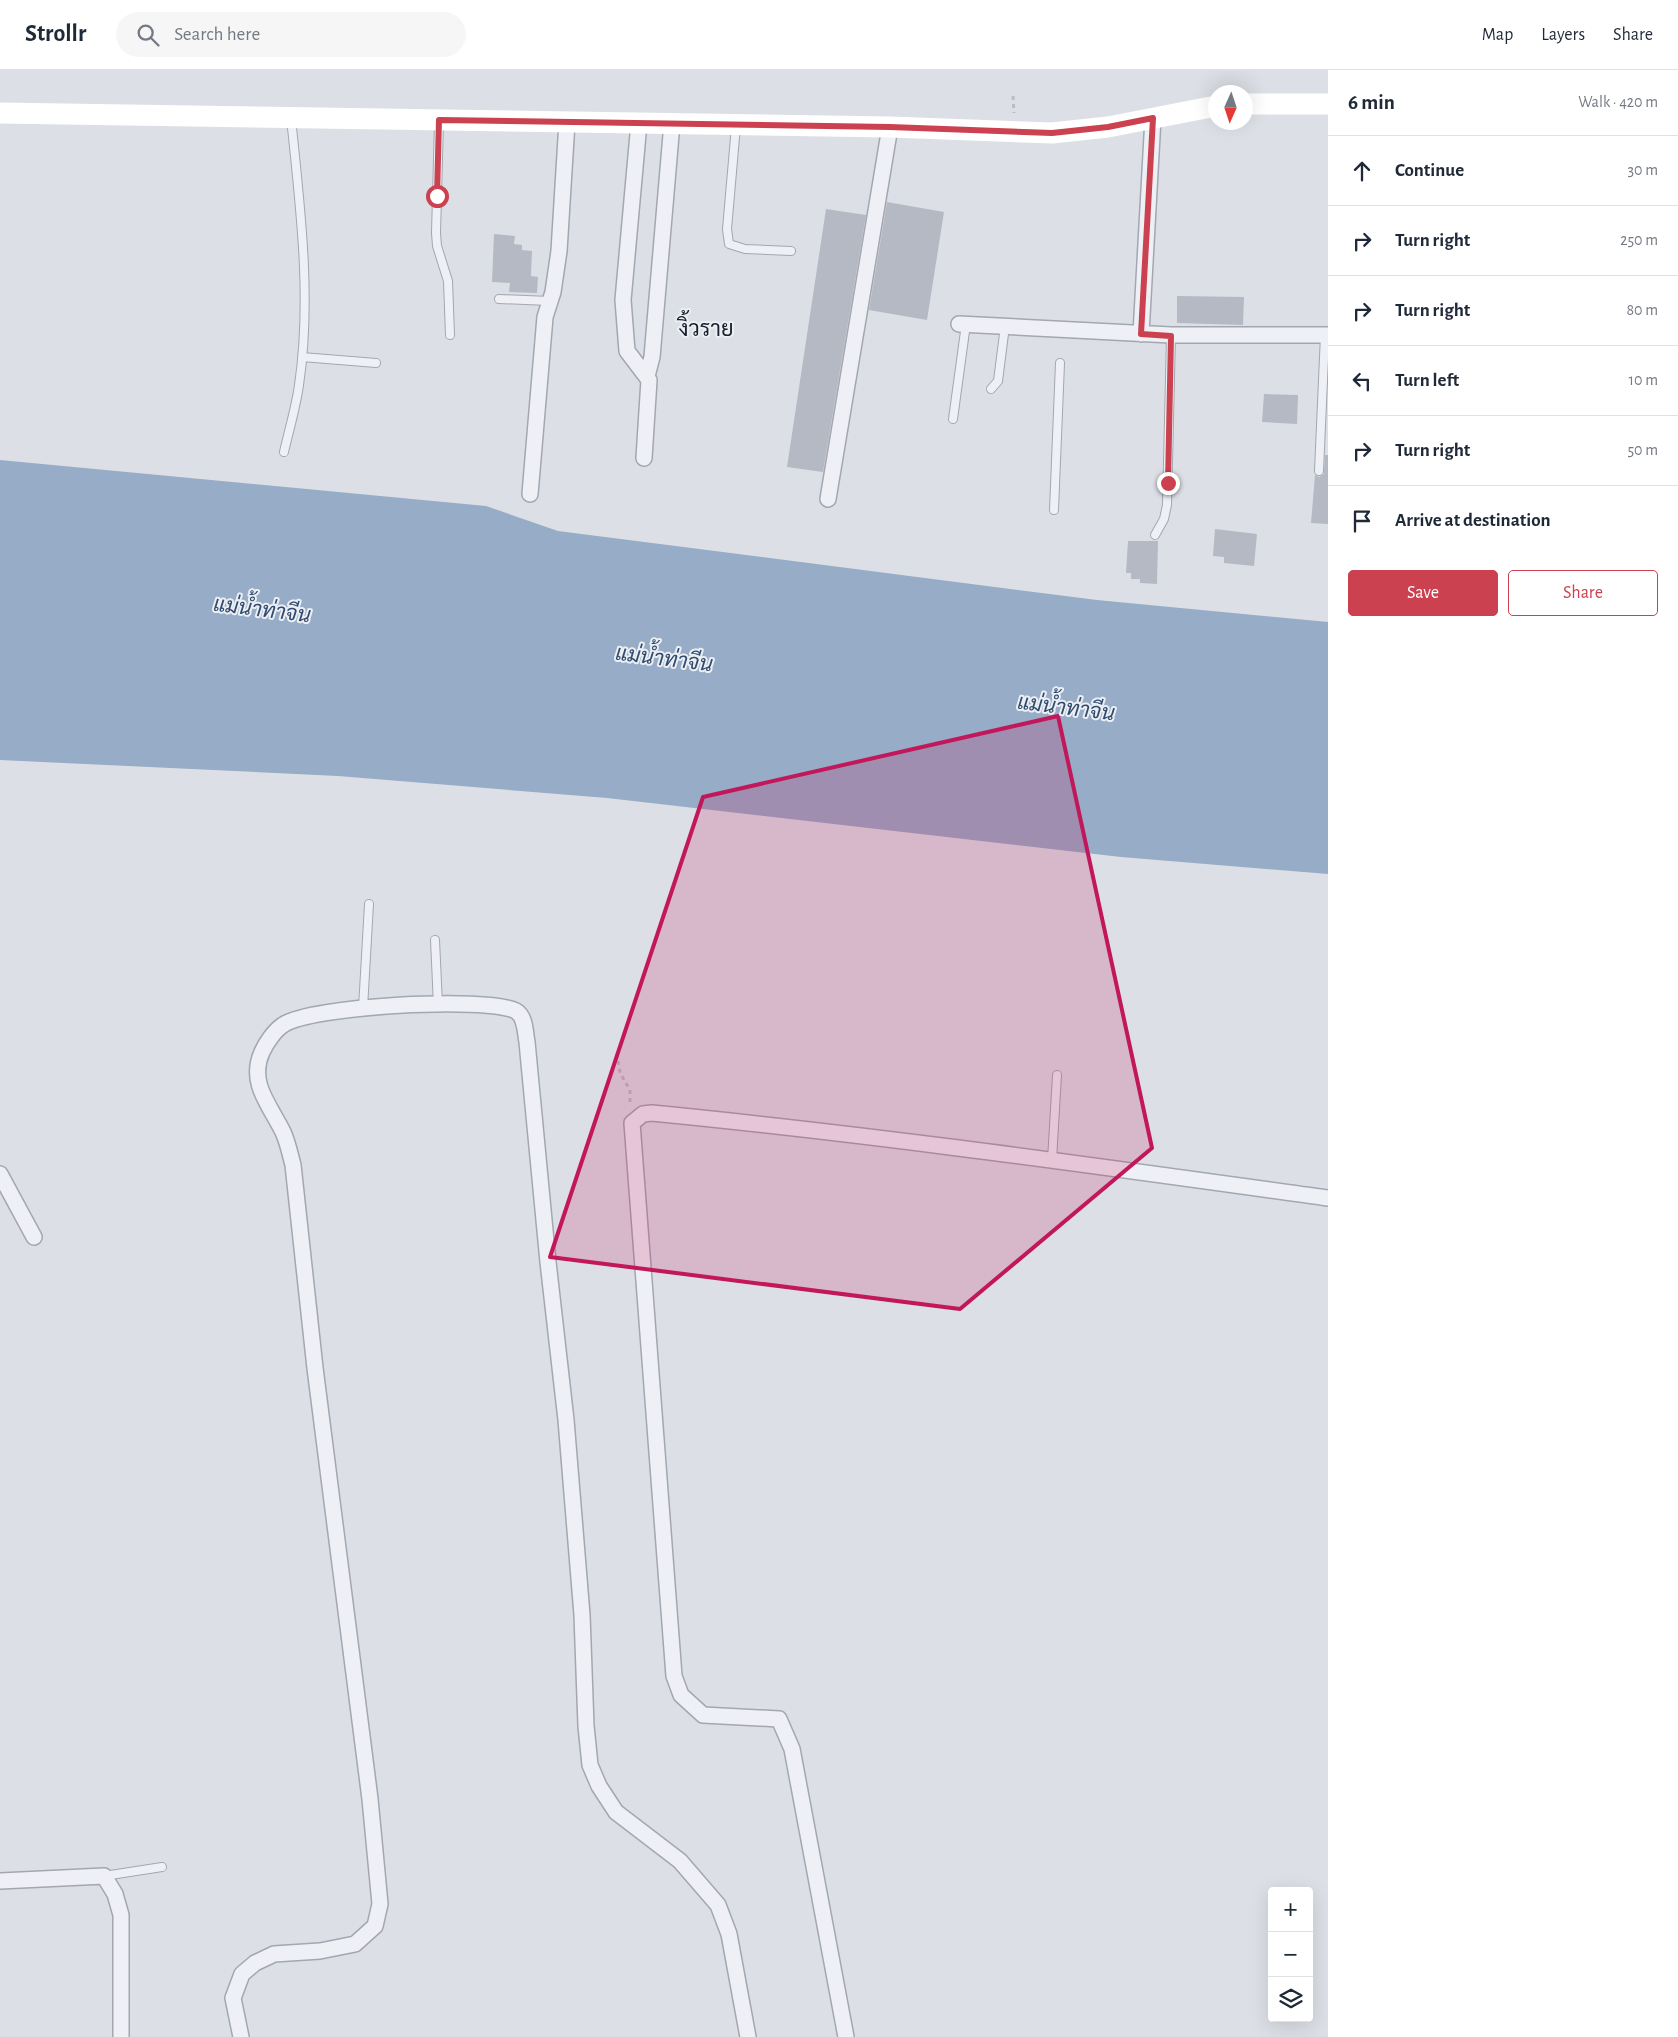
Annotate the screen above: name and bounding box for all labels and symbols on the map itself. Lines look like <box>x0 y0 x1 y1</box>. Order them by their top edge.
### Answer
north arrow <box>1208 85 1253 130</box>
route start <box>426 185 449 208</box>
district label: งิ้วราย <box>676 310 734 340</box>
route end <box>1157 472 1180 495</box>
water label: แม่น้ำท่าจีน <box>212 586 313 626</box>
water label: แม่น้ำท่าจีน <box>614 635 715 675</box>
water label: แม่น้ำท่าจีน <box>1016 684 1117 724</box>

